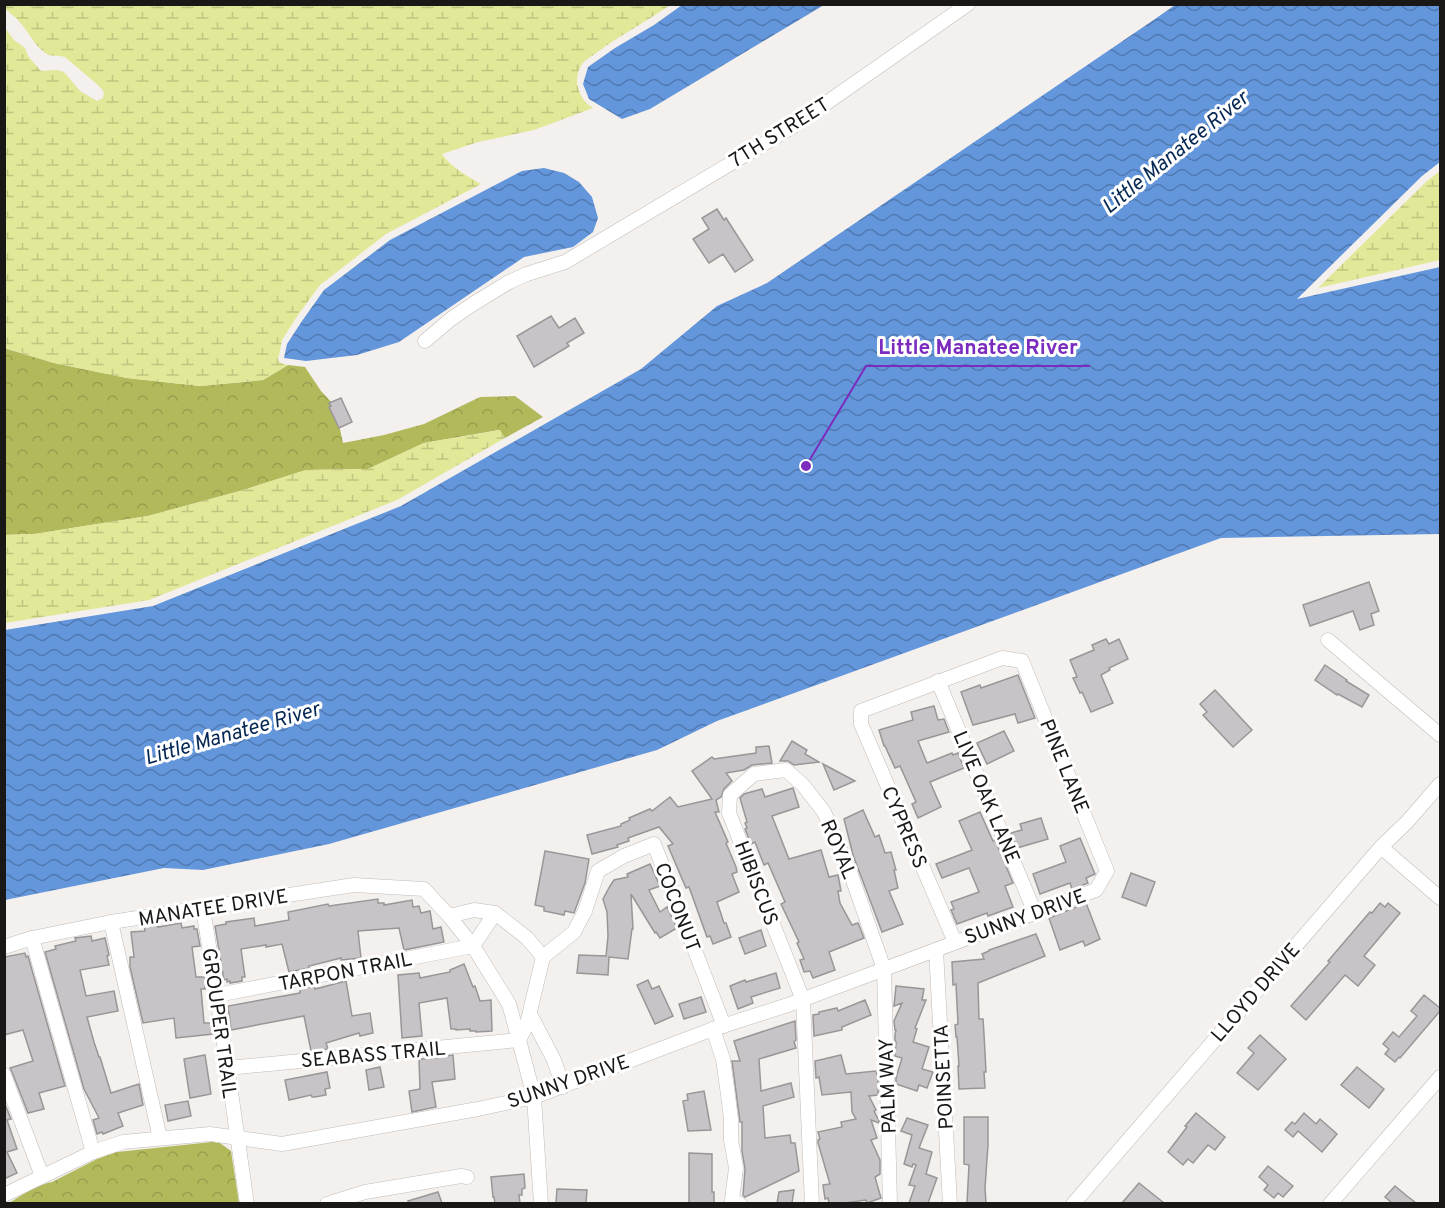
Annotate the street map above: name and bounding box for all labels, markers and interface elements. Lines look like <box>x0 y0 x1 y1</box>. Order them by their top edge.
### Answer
water label: Little Manatee River <box>1097 84 1256 221</box>
street label: 7TH STREET <box>725 93 835 175</box>
callout: Little Manatee River <box>866 327 1090 366</box>
text: Little Manatee River <box>878 335 1078 362</box>
water label: Little Manatee River <box>142 696 325 772</box>
street label: PINE LANE <box>1032 716 1094 818</box>
street label: LIVE OAK LANE <box>946 727 1025 868</box>
street label: CYPRESS <box>874 783 932 873</box>
street label: ROYAL <box>813 816 861 884</box>
street label: HIBISCUS <box>727 838 783 930</box>
street label: COCONUT <box>647 859 705 956</box>
street label: MANATEE DRIVE <box>137 884 290 934</box>
street label: SUNNY DRIVE <box>961 884 1090 952</box>
street label: LLOYD DRIVE <box>1206 938 1307 1049</box>
street label: GROUPER TRAIL <box>195 946 241 1100</box>
street label: TARPON TRAIL <box>276 947 414 999</box>
street label: POINSETTA <box>929 1024 961 1130</box>
street label: SEABASS TRAIL <box>300 1037 447 1075</box>
street label: PALM WAY <box>874 1037 904 1134</box>
street label: SUNNY DRIVE <box>504 1050 633 1116</box>

